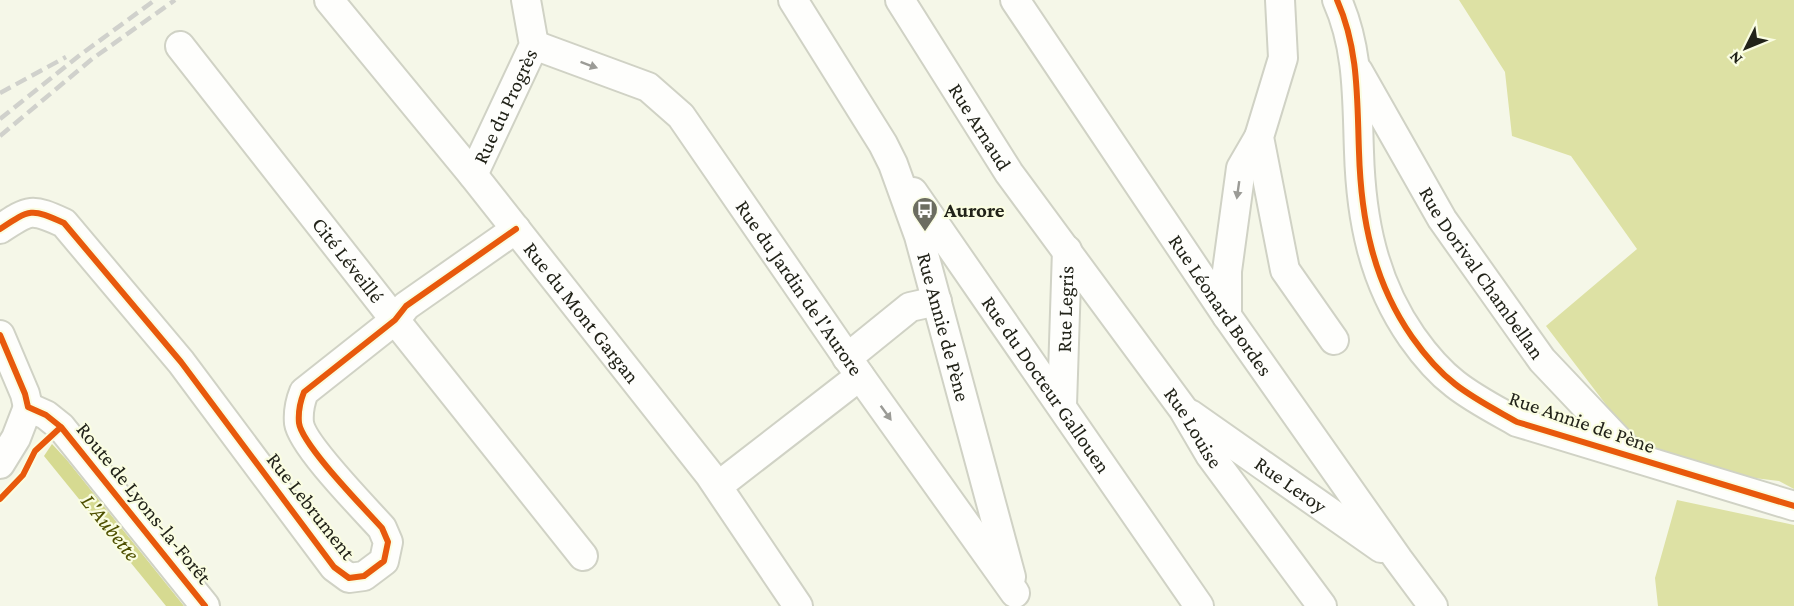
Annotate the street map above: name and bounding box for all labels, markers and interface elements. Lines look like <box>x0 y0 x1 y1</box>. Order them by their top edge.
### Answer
north arrow <box>1716 18 1776 78</box>
street label: Rue du Progrès <box>468 45 543 168</box>
text: N <box>1725 48 1745 68</box>
one-way arrow <box>580 61 598 71</box>
street label: Rue Arnaud <box>944 79 1016 175</box>
one-way arrow <box>1233 181 1243 200</box>
street label: Rue Dorival Chambellan <box>1414 182 1550 364</box>
street label: Rue du Jardin de l'Aurore <box>731 195 868 380</box>
bus stop icon: Aurore <box>910 195 940 233</box>
place label: Aurore <box>943 198 1005 222</box>
street label: Cité Léveillé <box>307 212 389 308</box>
street label: Rue Léonard Bordes <box>1164 230 1277 381</box>
street label: Rue du Mont Gargan <box>519 237 645 388</box>
street label: Rue Annie de Pène <box>912 250 975 404</box>
street label: Rue Legris <box>1052 265 1078 353</box>
street label: Rue du Docteur Gallouen <box>977 291 1115 478</box>
street label: Rue Louise <box>1159 383 1228 473</box>
street label: Rue Annie de Pène <box>1506 386 1658 458</box>
one-way arrow <box>880 405 892 421</box>
street label: Route de Lyons-la-Forêt <box>72 418 217 589</box>
street label: Rue Lebrument <box>262 448 361 565</box>
street label: Rue Leroy <box>1250 451 1332 518</box>
water label: L'Aubette <box>76 489 145 566</box>

